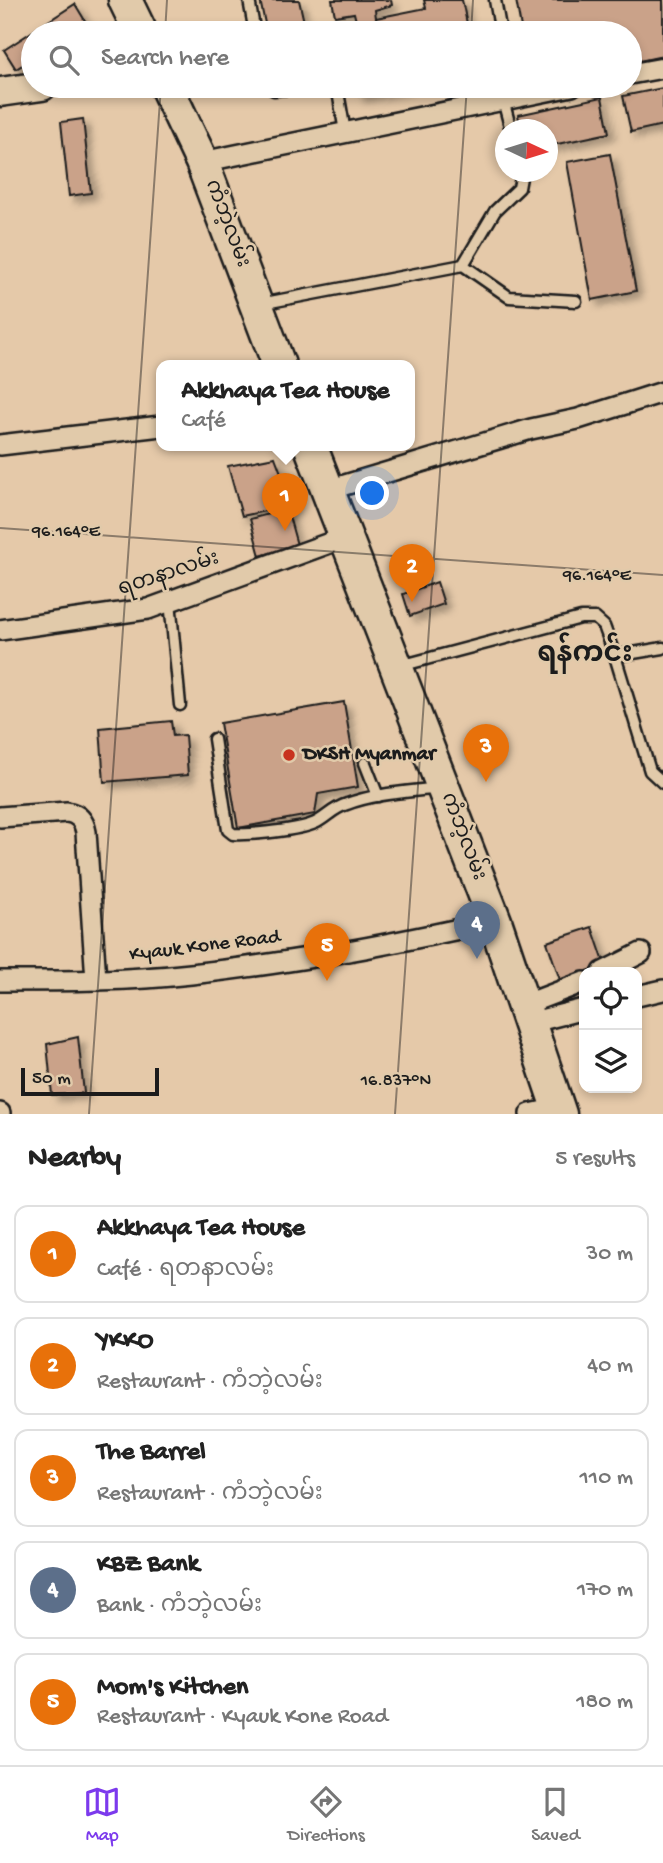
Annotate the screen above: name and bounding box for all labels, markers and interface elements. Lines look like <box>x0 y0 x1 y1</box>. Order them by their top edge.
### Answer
search box <box>21 21 642 98</box>
icon: search <box>45 41 83 79</box>
text: Search here <box>101 44 229 75</box>
north arrow <box>495 119 558 182</box>
street label: ကံဘဲ့လမ်း <box>198 174 261 272</box>
popup <box>156 360 415 451</box>
text: Akkhaya Tea House <box>182 377 389 408</box>
text: Café <box>182 408 226 435</box>
pin: 1 <box>262 473 308 531</box>
your location <box>355 476 389 510</box>
text: 96.164°E <box>31 522 101 543</box>
street label: ရတနာလမ်း <box>113 540 223 604</box>
pin: 2 <box>389 544 435 602</box>
text: 96.164°E <box>562 566 632 587</box>
district label: ရန်ကင်း <box>537 632 633 674</box>
pin: 3 <box>463 724 509 782</box>
place label: DKSH Myanmar <box>301 743 438 768</box>
marker: DKSH Myanmar <box>281 747 297 763</box>
street label: ကံဘဲ့လမ်း <box>434 787 497 885</box>
pin: 4 <box>454 901 500 959</box>
pin: 5 <box>304 923 350 981</box>
street label: Kyauk Kone Road <box>128 925 284 969</box>
map controls <box>579 967 642 1093</box>
button: locate <box>579 967 642 1030</box>
button: layers <box>579 1030 642 1093</box>
scale bar <box>21 1065 159 1097</box>
text: 50 m <box>32 1068 71 1091</box>
text: 16.837°N <box>360 1071 431 1092</box>
text: Nearby <box>28 1142 121 1177</box>
text: 5 results <box>555 1146 635 1173</box>
text: Akkhaya Tea House <box>97 1214 305 1245</box>
text: 1 <box>48 1241 58 1268</box>
text: 30 m <box>586 1241 633 1268</box>
text: Café · ရတနာလမ်း <box>97 1257 274 1284</box>
text: YKKO <box>97 1326 153 1357</box>
text: 2 <box>47 1353 59 1380</box>
text: 40 m <box>587 1353 633 1380</box>
text: Restaurant · ကံဘဲ့လမ်း <box>97 1369 323 1396</box>
text: The Barrel <box>97 1438 206 1469</box>
text: 3 <box>47 1465 59 1492</box>
text: 110 m <box>580 1465 633 1492</box>
text: Restaurant · ကံဘဲ့လမ်း <box>97 1481 323 1508</box>
text: KBZ Bank <box>97 1550 199 1581</box>
text: 4 <box>48 1577 58 1604</box>
text: 170 m <box>577 1577 633 1604</box>
text: Bank · ကံဘဲ့လမ်း <box>97 1593 262 1620</box>
text: Mom's Kitchen <box>97 1673 248 1704</box>
text: 5 <box>47 1689 59 1716</box>
text: 180 m <box>576 1689 633 1716</box>
text: Restaurant · Kyauk Kone Road <box>97 1704 388 1731</box>
tab: Map <box>83 1783 121 1848</box>
tab: Directions <box>288 1783 365 1848</box>
tab: Saved <box>531 1783 580 1848</box>

